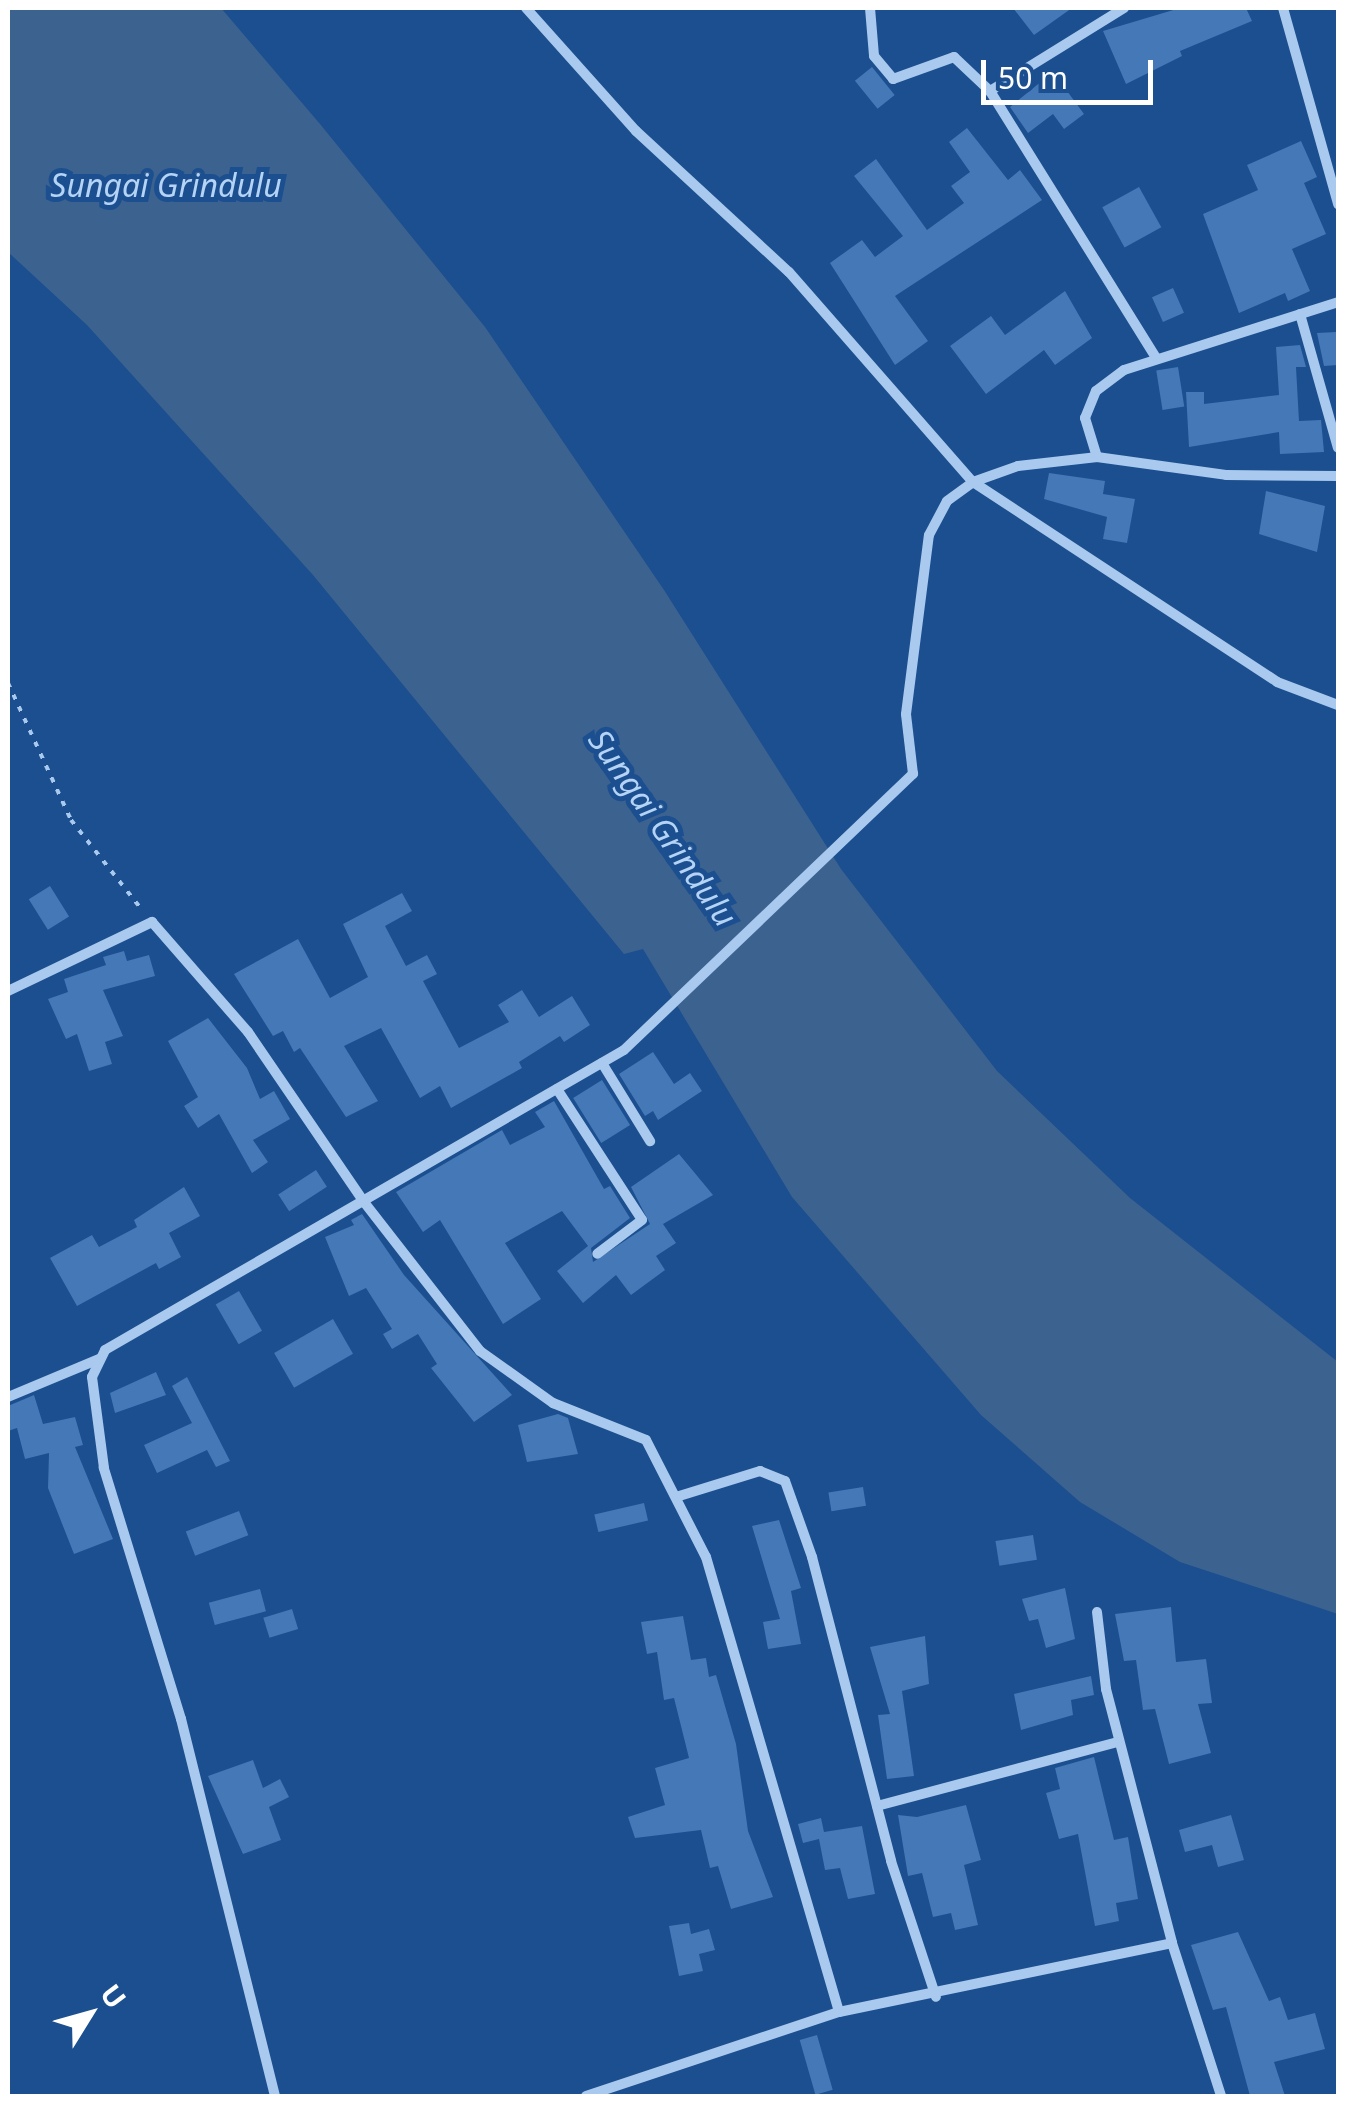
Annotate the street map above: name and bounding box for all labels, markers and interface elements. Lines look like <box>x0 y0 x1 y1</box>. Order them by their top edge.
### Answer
scale bar <box>986 40 1158 102</box>
text: 50 m <box>998 57 1068 98</box>
water label: Sungai Grindulu <box>50 166 282 204</box>
water label: Sungai Grindulu <box>581 722 745 934</box>
north arrow <box>40 1964 140 2064</box>
text: U <box>92 1976 135 2016</box>

